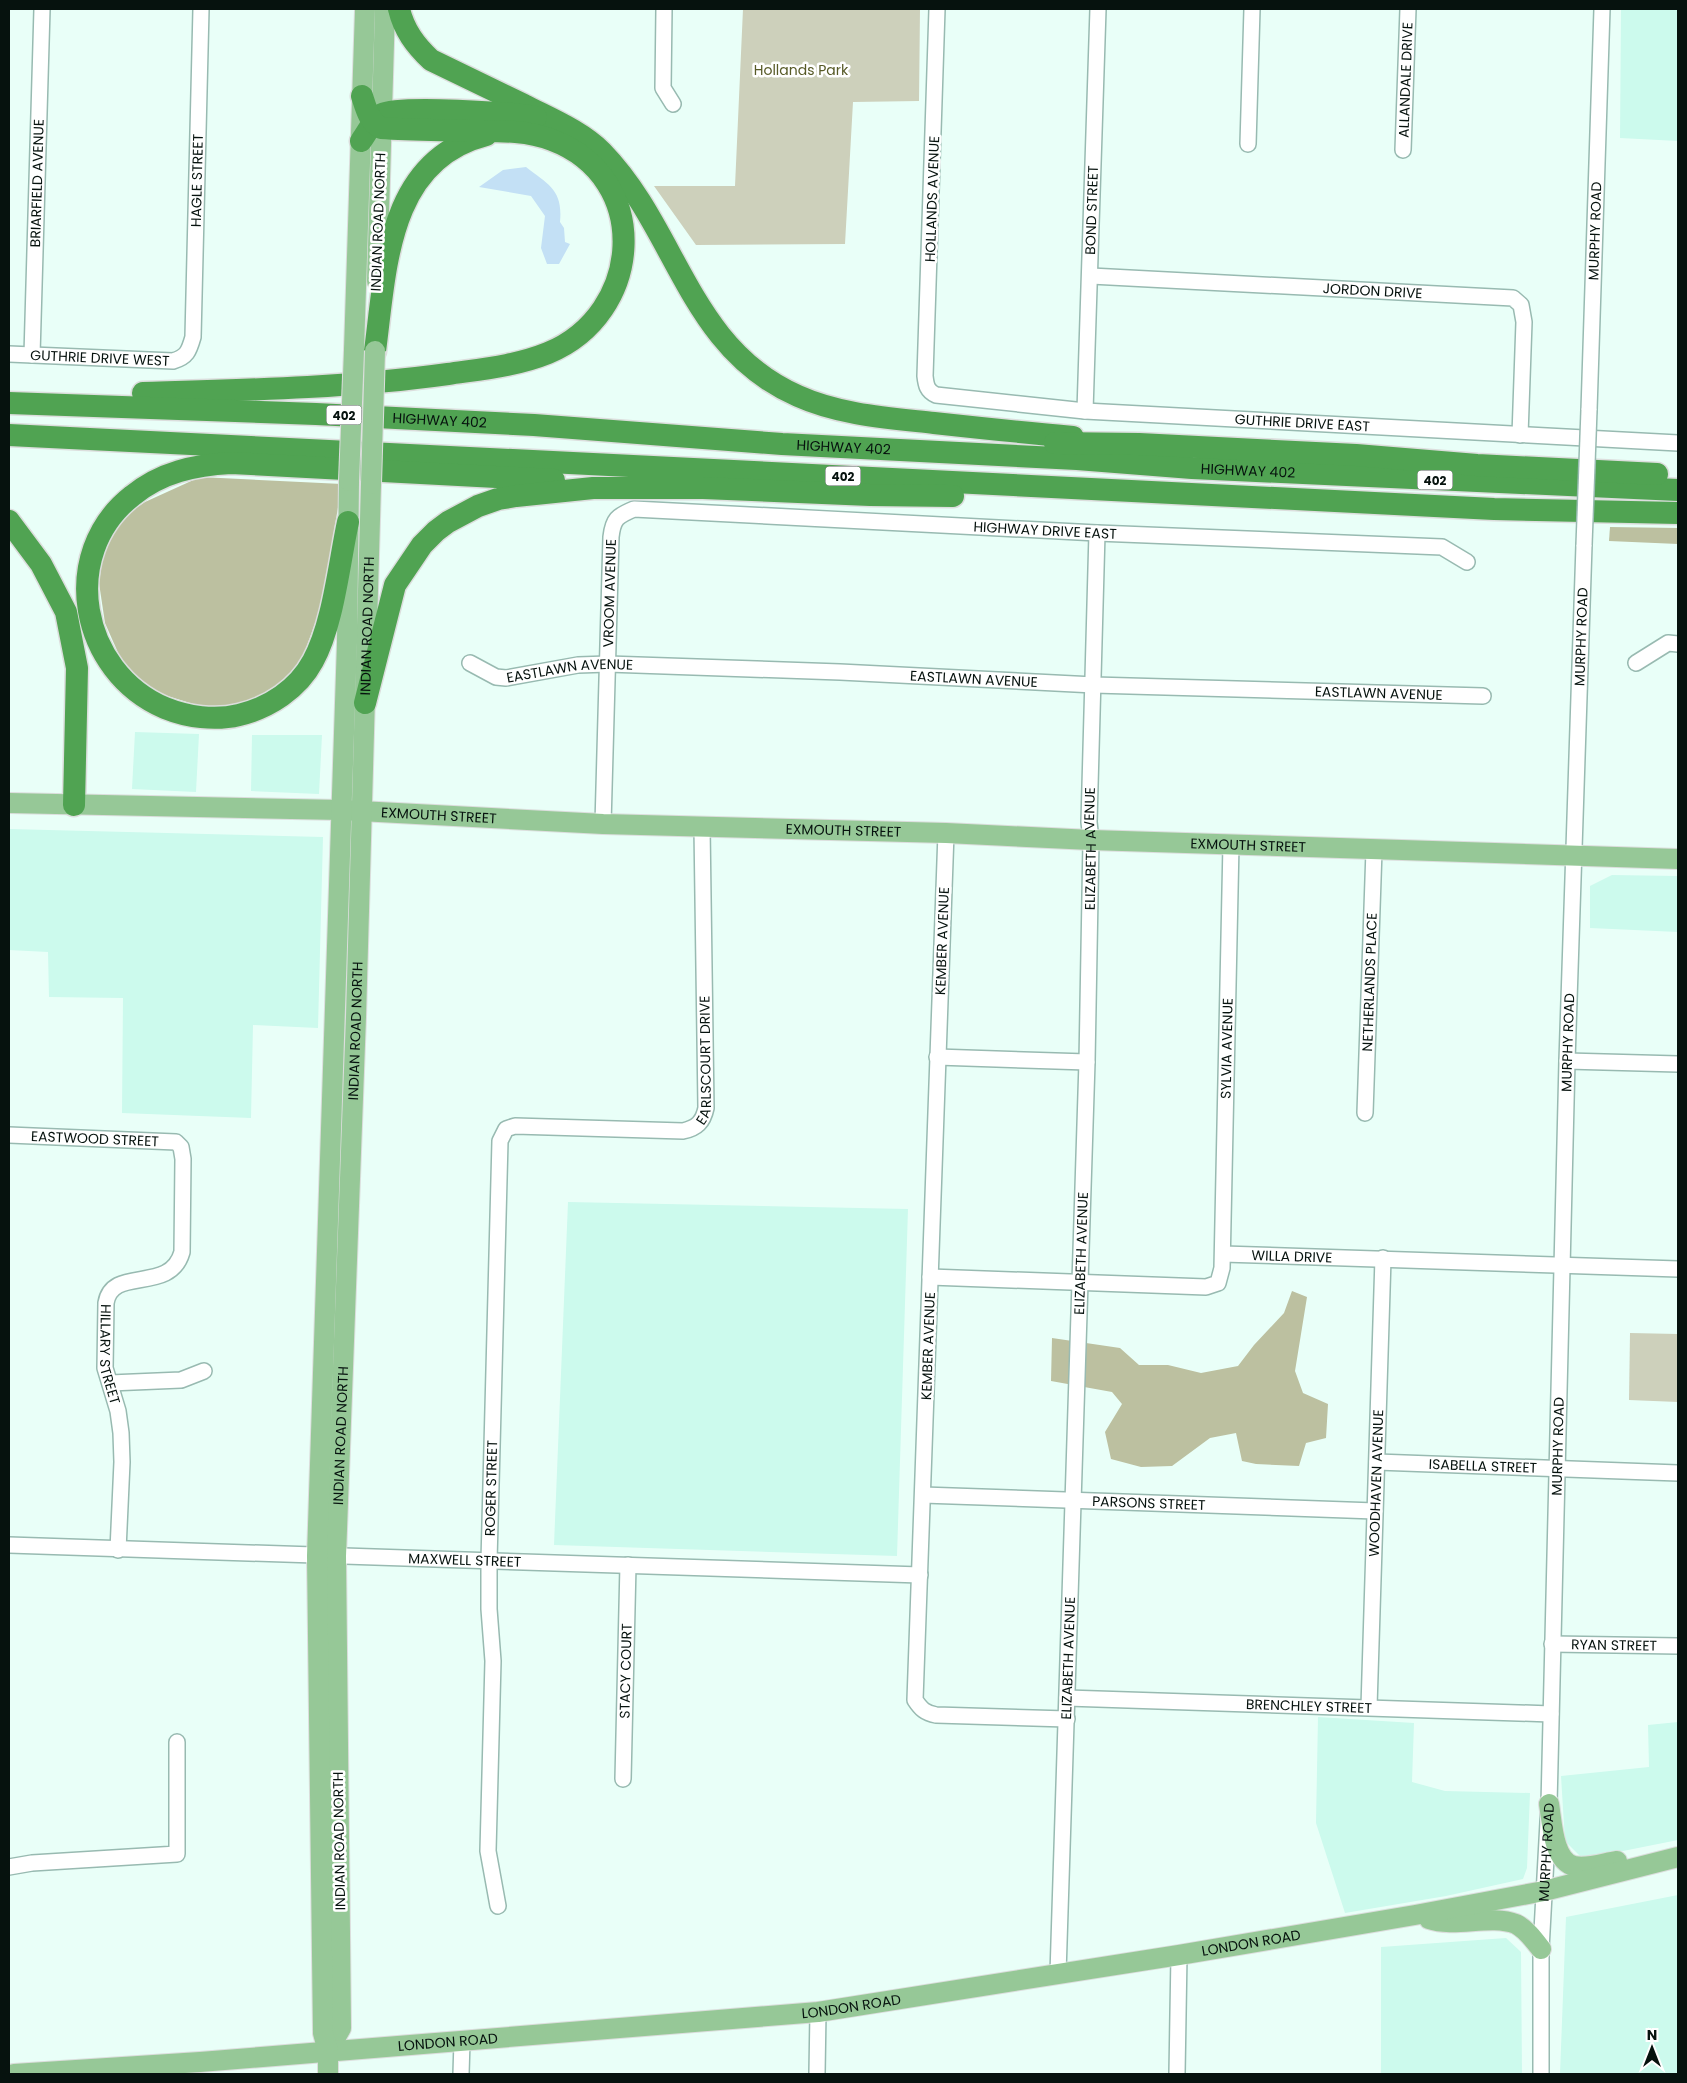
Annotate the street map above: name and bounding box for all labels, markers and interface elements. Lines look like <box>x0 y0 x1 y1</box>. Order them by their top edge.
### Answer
street label: ALLANDALE DRIVE <box>1393 22 1418 138</box>
park label: Hollands Park <box>754 60 849 80</box>
street label: BRIARFIELD AVENUE <box>25 119 49 248</box>
street label: HAGLE STREET <box>186 133 208 227</box>
street label: HOLLANDS AVENUE <box>920 135 944 263</box>
street label: INDIAN ROAD NORTH <box>366 152 390 292</box>
street label: BOND STREET <box>1080 165 1103 255</box>
street label: MURPHY ROAD <box>1583 181 1606 281</box>
street label: JORDON DRIVE <box>1322 278 1423 303</box>
street label: GUTHRIE DRIVE WEST <box>30 345 170 371</box>
road number: 402 <box>326 406 362 424</box>
street label: HIGHWAY 402 <box>392 408 487 433</box>
street label: GUTHRIE DRIVE EAST <box>1234 409 1371 436</box>
street label: HIGHWAY 402 <box>796 435 891 460</box>
street label: HIGHWAY 402 <box>1200 458 1296 483</box>
road number: 402 <box>826 466 860 486</box>
road number: 402 <box>1418 470 1452 490</box>
street label: HIGHWAY DRIVE EAST <box>973 517 1118 544</box>
street label: VROOM AVENUE <box>598 539 621 648</box>
street label: INDIAN ROAD NORTH <box>355 556 379 696</box>
street label: MURPHY ROAD <box>1569 587 1593 686</box>
street label: EASTLAWN AVENUE <box>505 654 633 688</box>
street label: EASTLAWN AVENUE <box>910 666 1038 692</box>
street label: EASTLAWN AVENUE <box>1315 681 1443 705</box>
street label: ELIZABETH AVENUE <box>1079 787 1101 910</box>
street label: EXMOUTH STREET <box>380 802 498 828</box>
street label: EXMOUTH STREET <box>785 819 902 842</box>
street label: EXMOUTH STREET <box>1190 833 1307 857</box>
street label: KEMBER AVENUE <box>930 887 954 995</box>
street label: NETHERLANDS PLACE <box>1357 912 1382 1052</box>
street label: INDIAN ROAD NORTH <box>343 961 368 1101</box>
street label: MURPHY ROAD <box>1556 993 1579 1092</box>
street label: EARLSCOURT DRIVE <box>691 995 716 1129</box>
street label: SYLVIA AVENUE <box>1216 998 1238 1099</box>
street label: EASTWOOD STREET <box>31 1126 160 1151</box>
street label: ELIZABETH AVENUE <box>1069 1192 1093 1315</box>
street label: WILLA DRIVE <box>1251 1245 1333 1268</box>
street label: KEMBER AVENUE <box>916 1292 940 1400</box>
street label: HILLARY STREET <box>95 1304 126 1407</box>
street label: INDIAN ROAD NORTH <box>328 1366 353 1505</box>
street label: MURPHY ROAD <box>1546 1397 1569 1496</box>
street label: WOODHAVEN AVENUE <box>1364 1409 1388 1557</box>
street label: ROGER STREET <box>480 1439 502 1536</box>
street label: ISABELLA STREET <box>1428 1454 1538 1478</box>
street label: PARSONS STREET <box>1092 1491 1206 1515</box>
street label: MAXWELL STREET <box>408 1548 522 1572</box>
street label: ELIZABETH AVENUE <box>1056 1596 1080 1720</box>
street label: STACY COURT <box>614 1623 637 1719</box>
street label: RYAN STREET <box>1571 1634 1658 1656</box>
street label: BRENCHLEY STREET <box>1246 1694 1373 1718</box>
street label: INDIAN ROAD NORTH <box>328 1771 350 1911</box>
street label: MURPHY ROAD <box>1534 1802 1559 1902</box>
street label: LONDON ROAD <box>1200 1925 1302 1961</box>
street label: LONDON ROAD <box>801 1989 902 2023</box>
north arrow <box>1627 2023 1677 2073</box>
text: N <box>1647 2025 1657 2045</box>
street label: LONDON ROAD <box>397 2028 499 2056</box>

